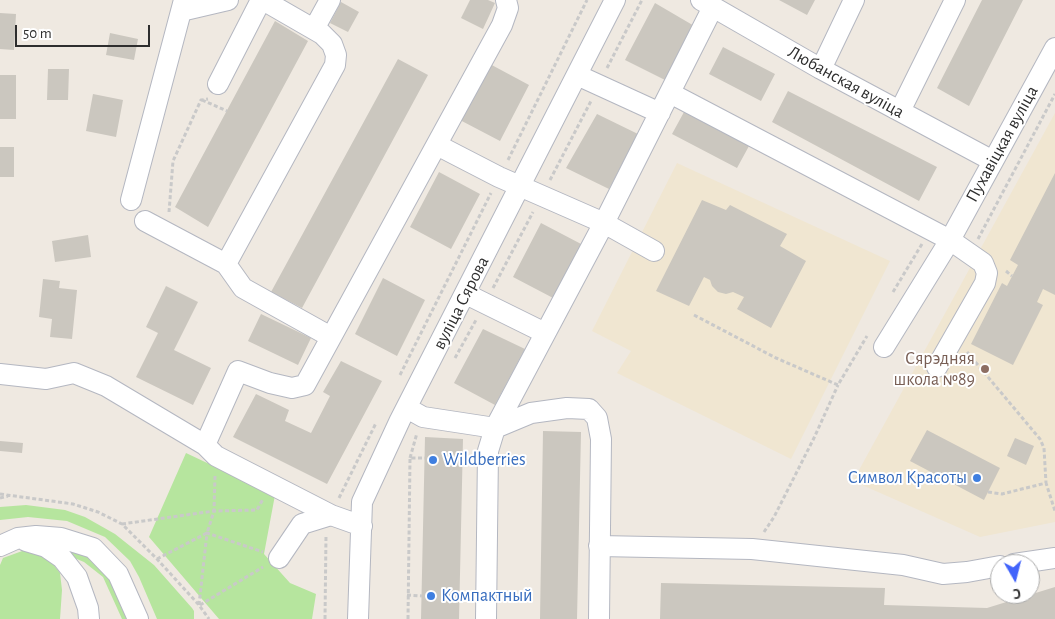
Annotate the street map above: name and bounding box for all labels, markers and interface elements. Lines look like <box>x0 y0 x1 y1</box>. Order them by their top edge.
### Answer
scale bar <box>18 15 152 47</box>
text: 50 m <box>23 26 52 41</box>
street label: Любанская вуліца <box>784 41 908 123</box>
street label: Пухавіцкая вуліца <box>961 82 1043 206</box>
street label: вуліца Сярова <box>428 253 494 353</box>
place label: Сярэдняя школа №89 <box>894 348 975 390</box>
marker: Сярэдняя школа №89 <box>979 363 991 375</box>
place label: Wildberries <box>443 449 526 471</box>
marker: Wildberries <box>427 454 439 466</box>
place label: Символ Красоты <box>848 467 967 489</box>
marker: Символ Красоты <box>971 472 983 484</box>
north arrow <box>990 554 1040 604</box>
place label: Компактный <box>441 585 533 607</box>
text: С <box>1012 585 1022 600</box>
marker: Компактный <box>425 590 437 602</box>

